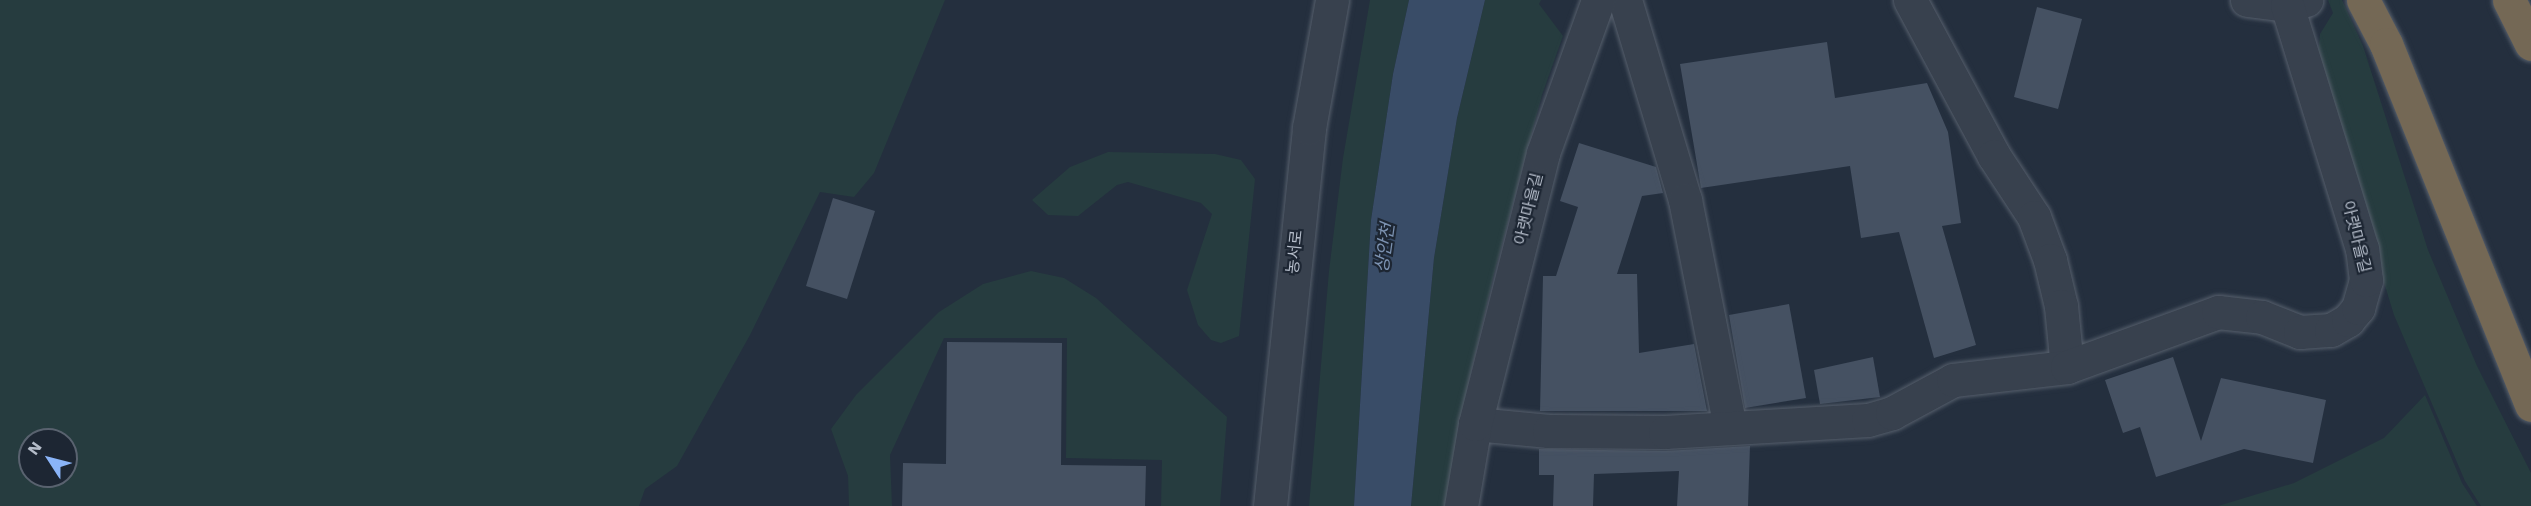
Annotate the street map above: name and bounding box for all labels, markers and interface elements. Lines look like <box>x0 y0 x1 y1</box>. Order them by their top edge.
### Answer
street label: 아랫마을길 <box>1511 171 1547 247</box>
street label: 아랫마을길 <box>2338 199 2374 275</box>
water label: 상안천 <box>1371 222 1399 274</box>
street label: 농서로 <box>1283 229 1307 275</box>
north arrow <box>18 428 78 488</box>
text: N <box>23 438 46 459</box>

